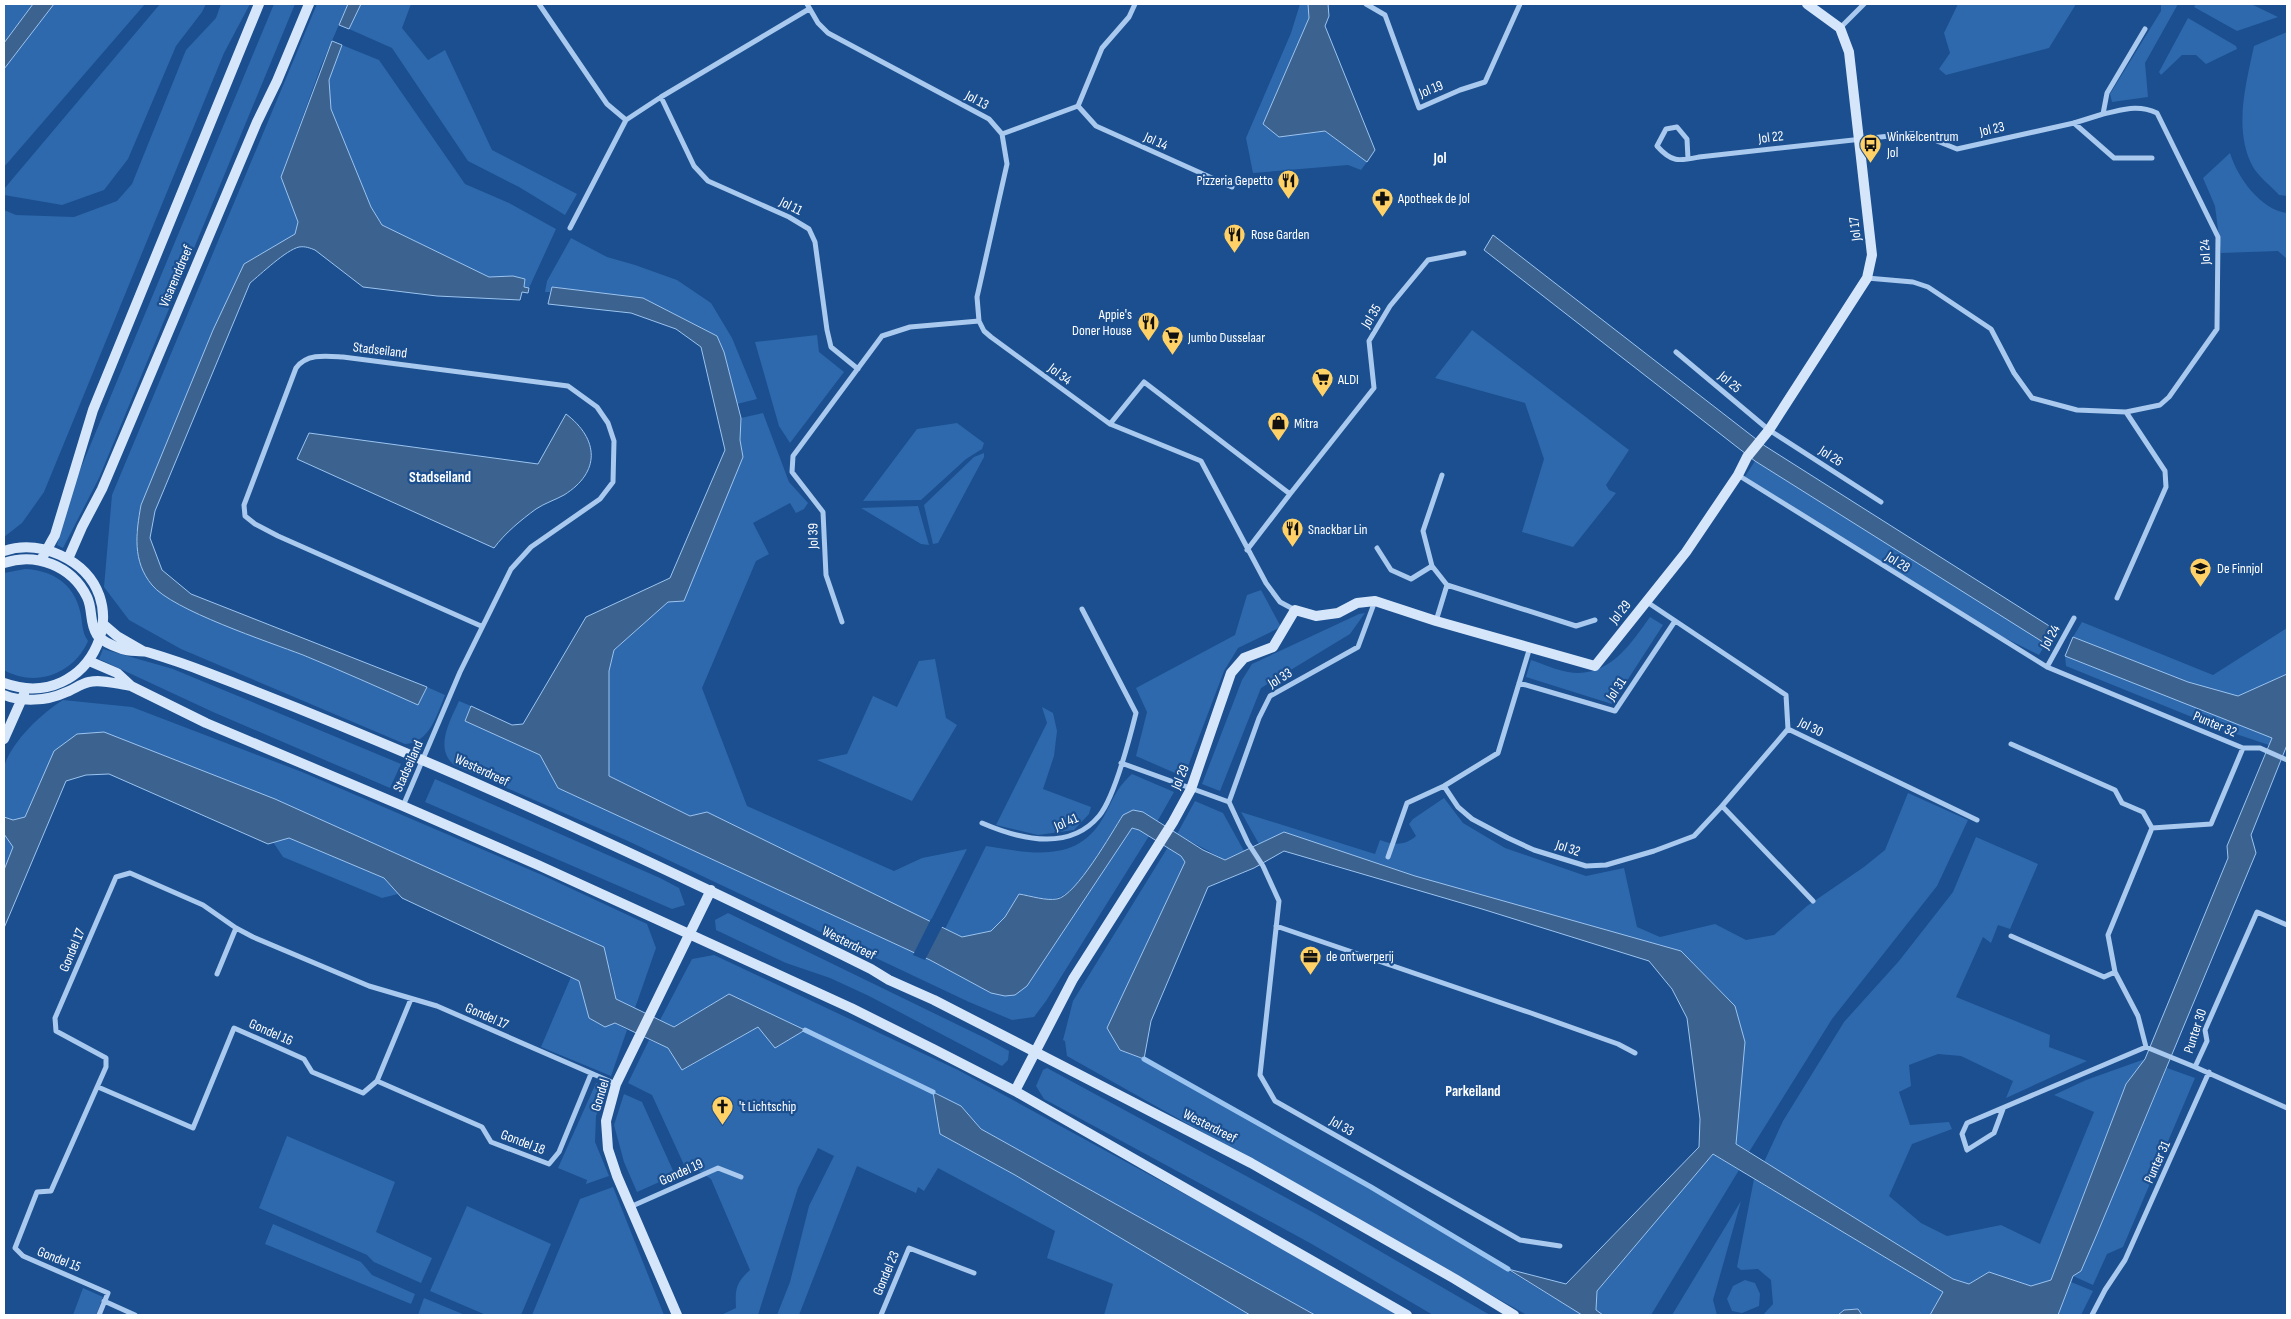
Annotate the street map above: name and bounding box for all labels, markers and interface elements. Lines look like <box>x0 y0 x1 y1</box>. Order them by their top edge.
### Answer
street label: Jol 19 <box>1415 77 1446 102</box>
street label: Jol 13 <box>961 86 992 113</box>
street label: Jol 23 <box>1977 118 2006 140</box>
street label: Jol 22 <box>1757 127 1785 147</box>
street label: Jol 14 <box>1141 128 1171 154</box>
place label: Winkelcentrum Jol <box>1886 128 1958 161</box>
bus stop icon: Winkelcentrum Jol <box>1859 132 1883 163</box>
district label: Jol <box>1433 149 1446 168</box>
restaurant icon: Pizzeria Gepetto <box>1277 168 1301 199</box>
place label: Pizzeria Gepetto <box>1197 172 1273 189</box>
pharmacy icon: Apotheek de Jol <box>1370 186 1394 217</box>
place label: Apotheek de Jol <box>1397 190 1470 207</box>
street label: Jol 11 <box>776 193 805 219</box>
street label: Jol 17 <box>1845 216 1865 243</box>
restaurant icon: Rose Garden <box>1223 222 1247 253</box>
place label: Rose Garden <box>1251 226 1310 243</box>
street label: Jol 24 <box>2196 239 2214 266</box>
street label: Visarenddreef <box>155 242 197 309</box>
street label: Jol 35 <box>1357 301 1385 332</box>
place label: Appie's Doner House <box>1072 306 1132 339</box>
restaurant icon: Appie's Doner House <box>1136 310 1160 341</box>
supermarket icon: Jumbo Dusselaar <box>1160 325 1184 356</box>
place label: Jumbo Dusselaar <box>1187 329 1265 346</box>
street label: Stadseiland <box>352 338 408 362</box>
street label: Jol 34 <box>1044 359 1075 388</box>
supermarket icon: ALDI <box>1310 367 1334 398</box>
street label: Jol 25 <box>1714 367 1745 397</box>
place label: ALDI <box>1337 371 1359 388</box>
shop icon: Mitra <box>1266 411 1290 442</box>
place label: Mitra <box>1294 415 1318 432</box>
street label: Jol 26 <box>1815 441 1846 470</box>
district label: Stadseiland <box>409 468 471 487</box>
restaurant icon: Snackbar Lin <box>1280 517 1304 548</box>
place label: Snackbar Lin <box>1308 521 1368 538</box>
street label: Jol 39 <box>804 523 822 550</box>
street label: Jol 28 <box>1882 548 1913 576</box>
school or university icon: De Finnjol <box>2189 556 2213 587</box>
place label: De Finnjol <box>2217 560 2263 577</box>
street label: Jol 29 <box>1605 597 1635 628</box>
street label: Jol 24 <box>2036 622 2064 653</box>
street label: Jol 33 <box>1264 664 1295 692</box>
street label: Jol 31 <box>1602 674 1630 705</box>
street label: Punter 32 <box>2191 707 2239 741</box>
street label: Jol 30 <box>1795 713 1826 740</box>
street label: Stadseiland <box>389 738 427 794</box>
street label: Westerdreef <box>452 750 513 790</box>
street label: Jol 29 <box>1167 762 1193 793</box>
street label: Jol 41 <box>1051 809 1081 835</box>
street label: Jol 32 <box>1552 836 1583 860</box>
street label: Westerdreef <box>819 922 880 964</box>
street label: Gondel 17 <box>55 925 89 974</box>
office icon: de ontwerperij <box>1298 944 1322 975</box>
place label: de ontwerperij <box>1326 948 1394 965</box>
street label: Gondel 17 <box>463 999 512 1033</box>
street label: Punter 30 <box>2180 1006 2210 1056</box>
street label: Gondel 16 <box>246 1015 296 1049</box>
street label: Gondel <box>587 1077 613 1113</box>
district label: Parkeiland <box>1445 1082 1501 1101</box>
church icon: 't Lichtschip <box>711 1094 735 1125</box>
place label: 't Lichtschip <box>739 1098 797 1115</box>
street label: Westerdreef <box>1180 1105 1241 1147</box>
street label: Jol 33 <box>1326 1112 1357 1140</box>
street label: Gondel 18 <box>498 1126 548 1158</box>
street label: Punter 31 <box>2140 1138 2174 1186</box>
street label: Gondel 19 <box>656 1155 706 1189</box>
street label: Gondel 15 <box>35 1243 84 1276</box>
street label: Gondel 23 <box>869 1248 903 1298</box>

